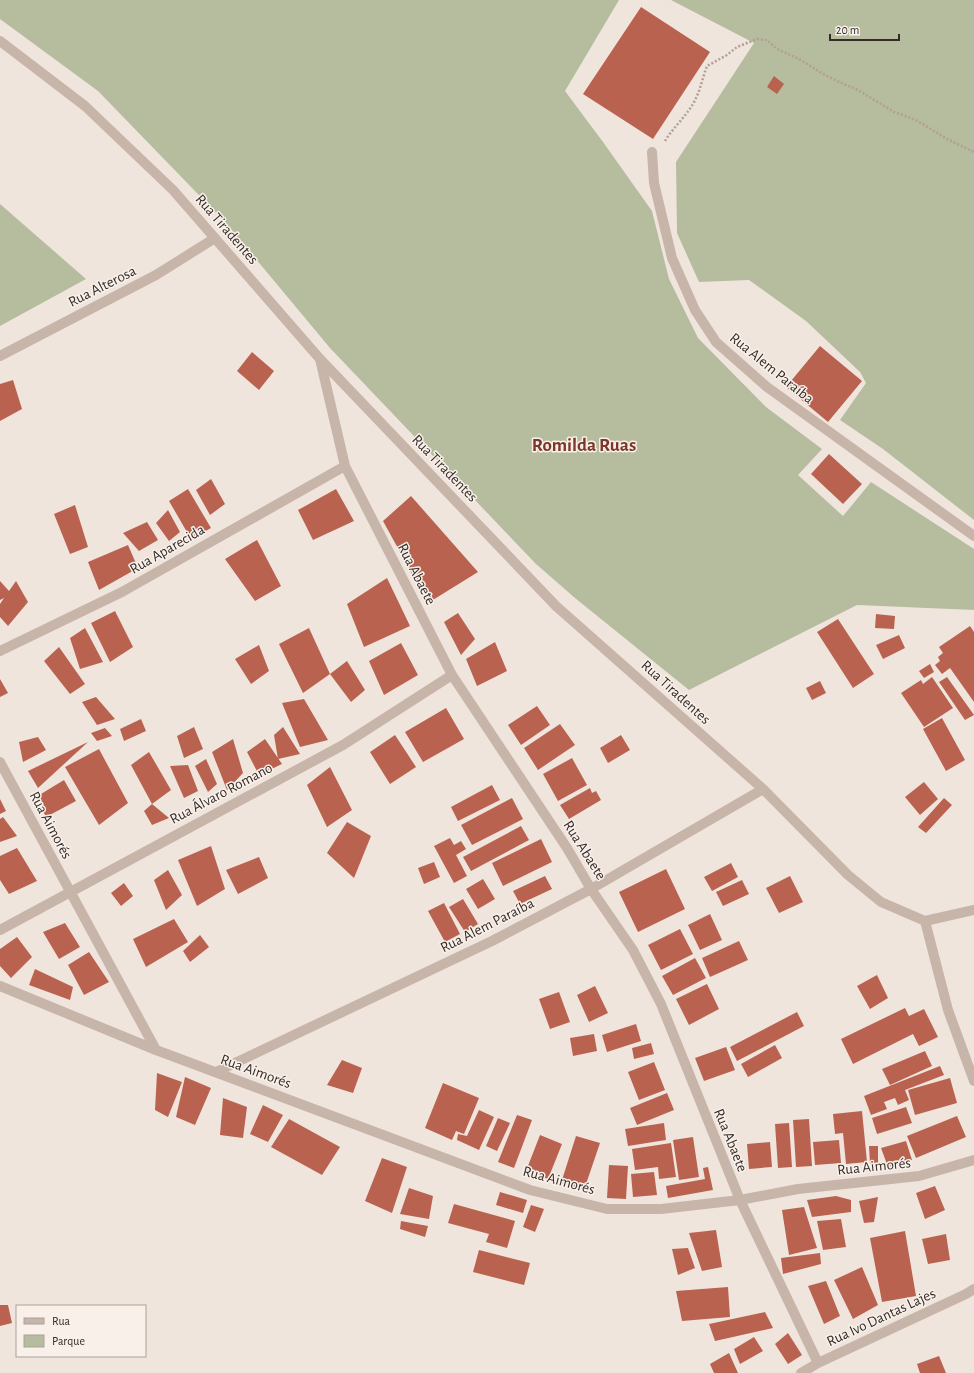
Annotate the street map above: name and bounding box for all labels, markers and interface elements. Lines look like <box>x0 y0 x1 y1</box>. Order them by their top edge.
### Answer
scale bar <box>830 16 899 42</box>
text: 20 m <box>836 24 859 36</box>
street label: Rua Tiradentes <box>192 192 261 267</box>
street label: Rua Alterosa <box>66 263 138 310</box>
street label: Rua Alem Paraíba <box>727 330 816 407</box>
street label: Rua Tiradentes <box>409 432 480 505</box>
district label: Romilda Ruas <box>532 436 636 455</box>
street label: Rua Aparecida <box>127 522 207 577</box>
street label: Rua Abaete <box>395 541 438 607</box>
street label: Rua Tiradentes <box>638 658 713 727</box>
street label: Rua Álvaro Romano <box>166 758 275 827</box>
street label: Rua Aimorés <box>27 789 75 861</box>
street label: Rua Abaete <box>561 818 609 883</box>
street label: Rua Alem Paraíba <box>438 895 537 955</box>
street label: Rua Aimorés <box>219 1052 293 1091</box>
street label: Rua Abaete <box>711 1106 750 1174</box>
street label: Rua Aimorés <box>837 1155 912 1178</box>
street label: Rua Aimorés <box>521 1164 596 1197</box>
street label: Rua Ivo Dantas Lajes <box>824 1286 938 1349</box>
legend <box>16 1305 146 1357</box>
text: Rua <box>52 1315 71 1327</box>
text: Parque <box>52 1335 85 1347</box>

